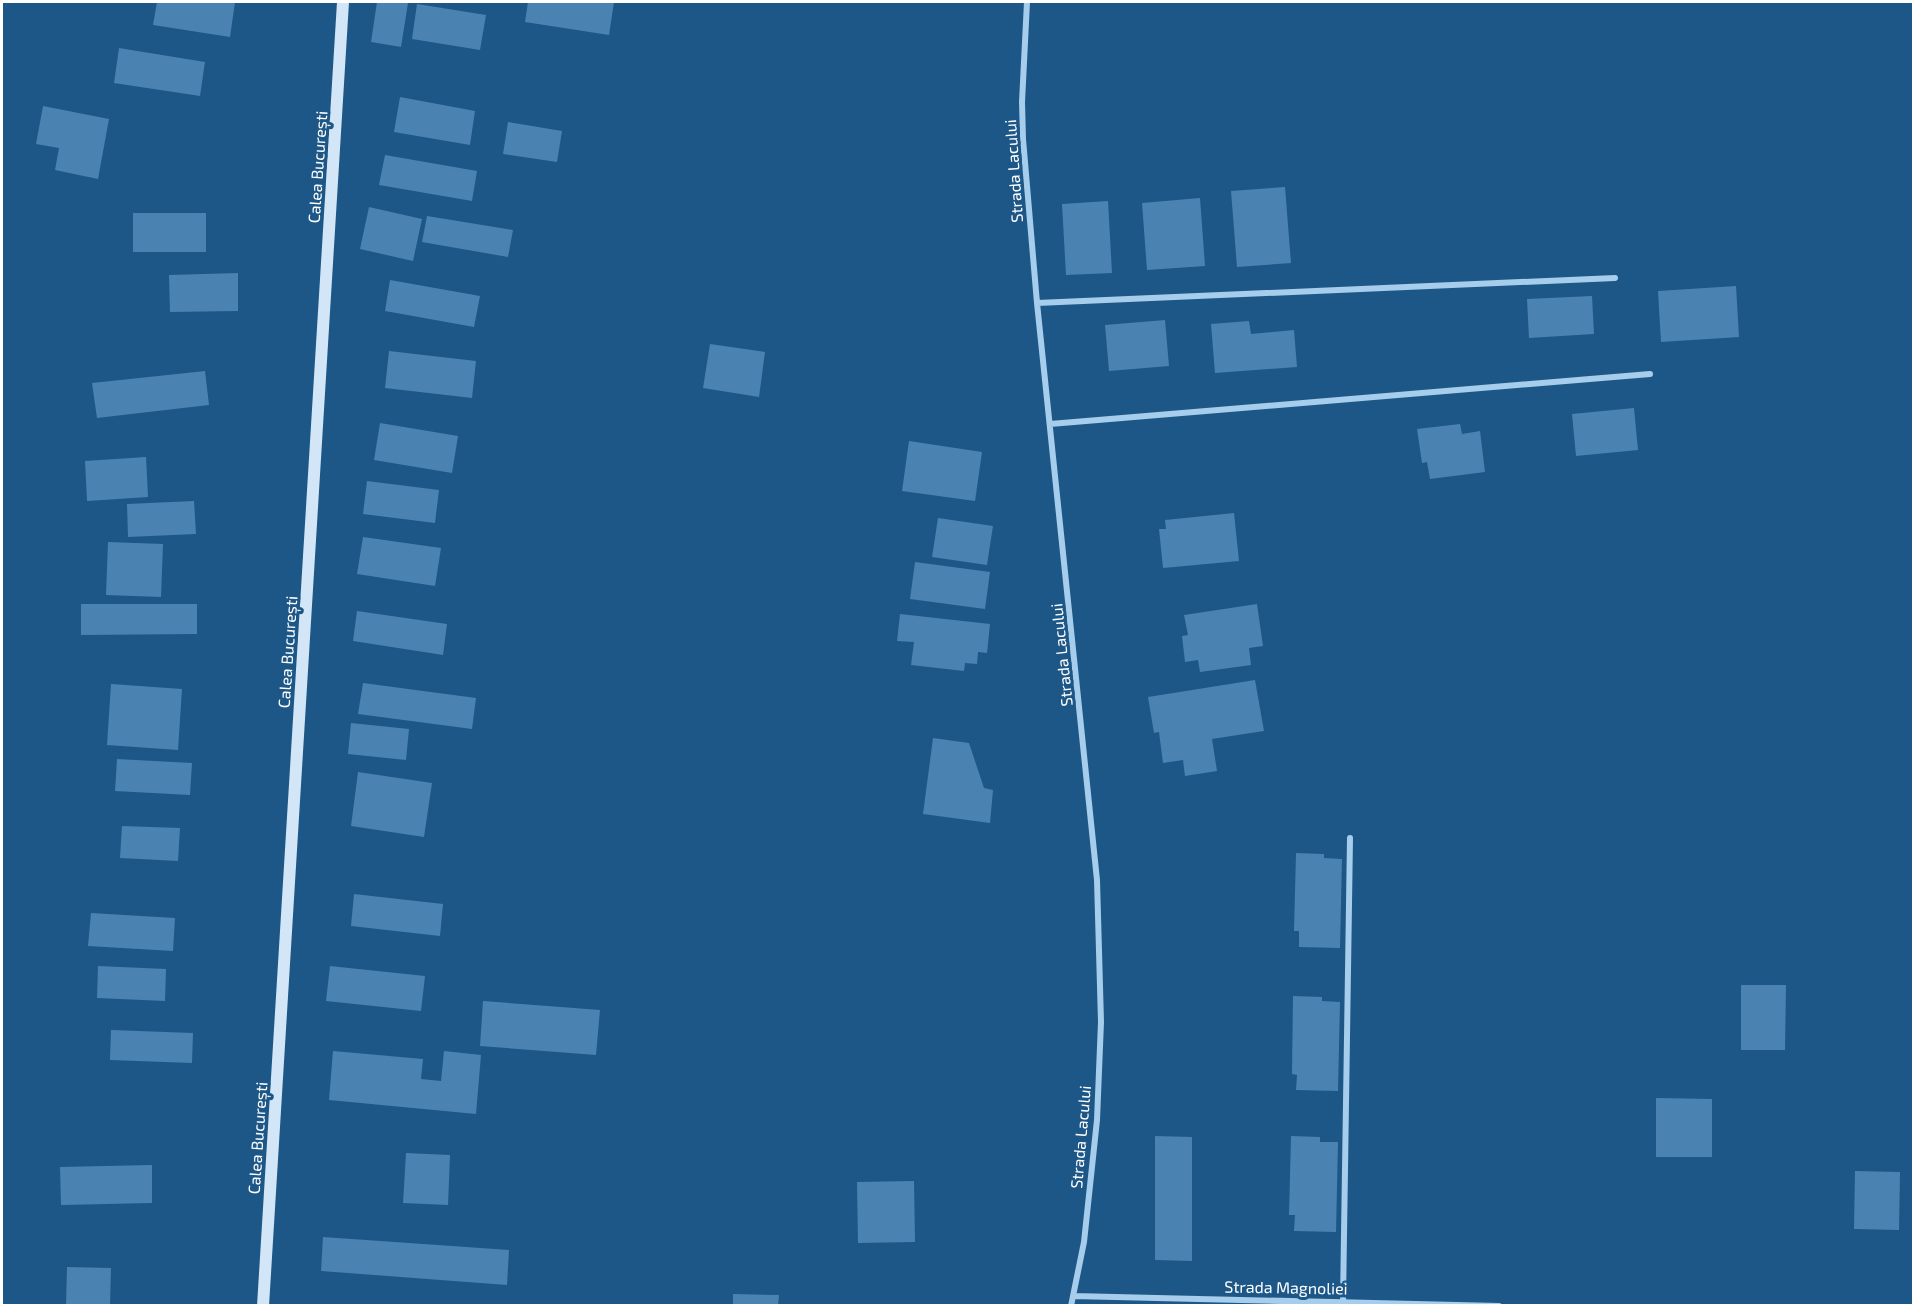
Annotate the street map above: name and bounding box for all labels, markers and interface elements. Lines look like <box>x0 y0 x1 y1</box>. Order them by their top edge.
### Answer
street label: Calea București <box>304 110 332 224</box>
street label: Strada Lacului <box>1000 119 1026 223</box>
street label: Calea București <box>274 595 302 709</box>
street label: Strada Lacului <box>1046 603 1076 707</box>
street label: Calea București <box>244 1081 272 1195</box>
street label: Strada Lacului <box>1066 1085 1094 1189</box>
street label: Strada Magnoliei <box>1224 1276 1348 1298</box>

